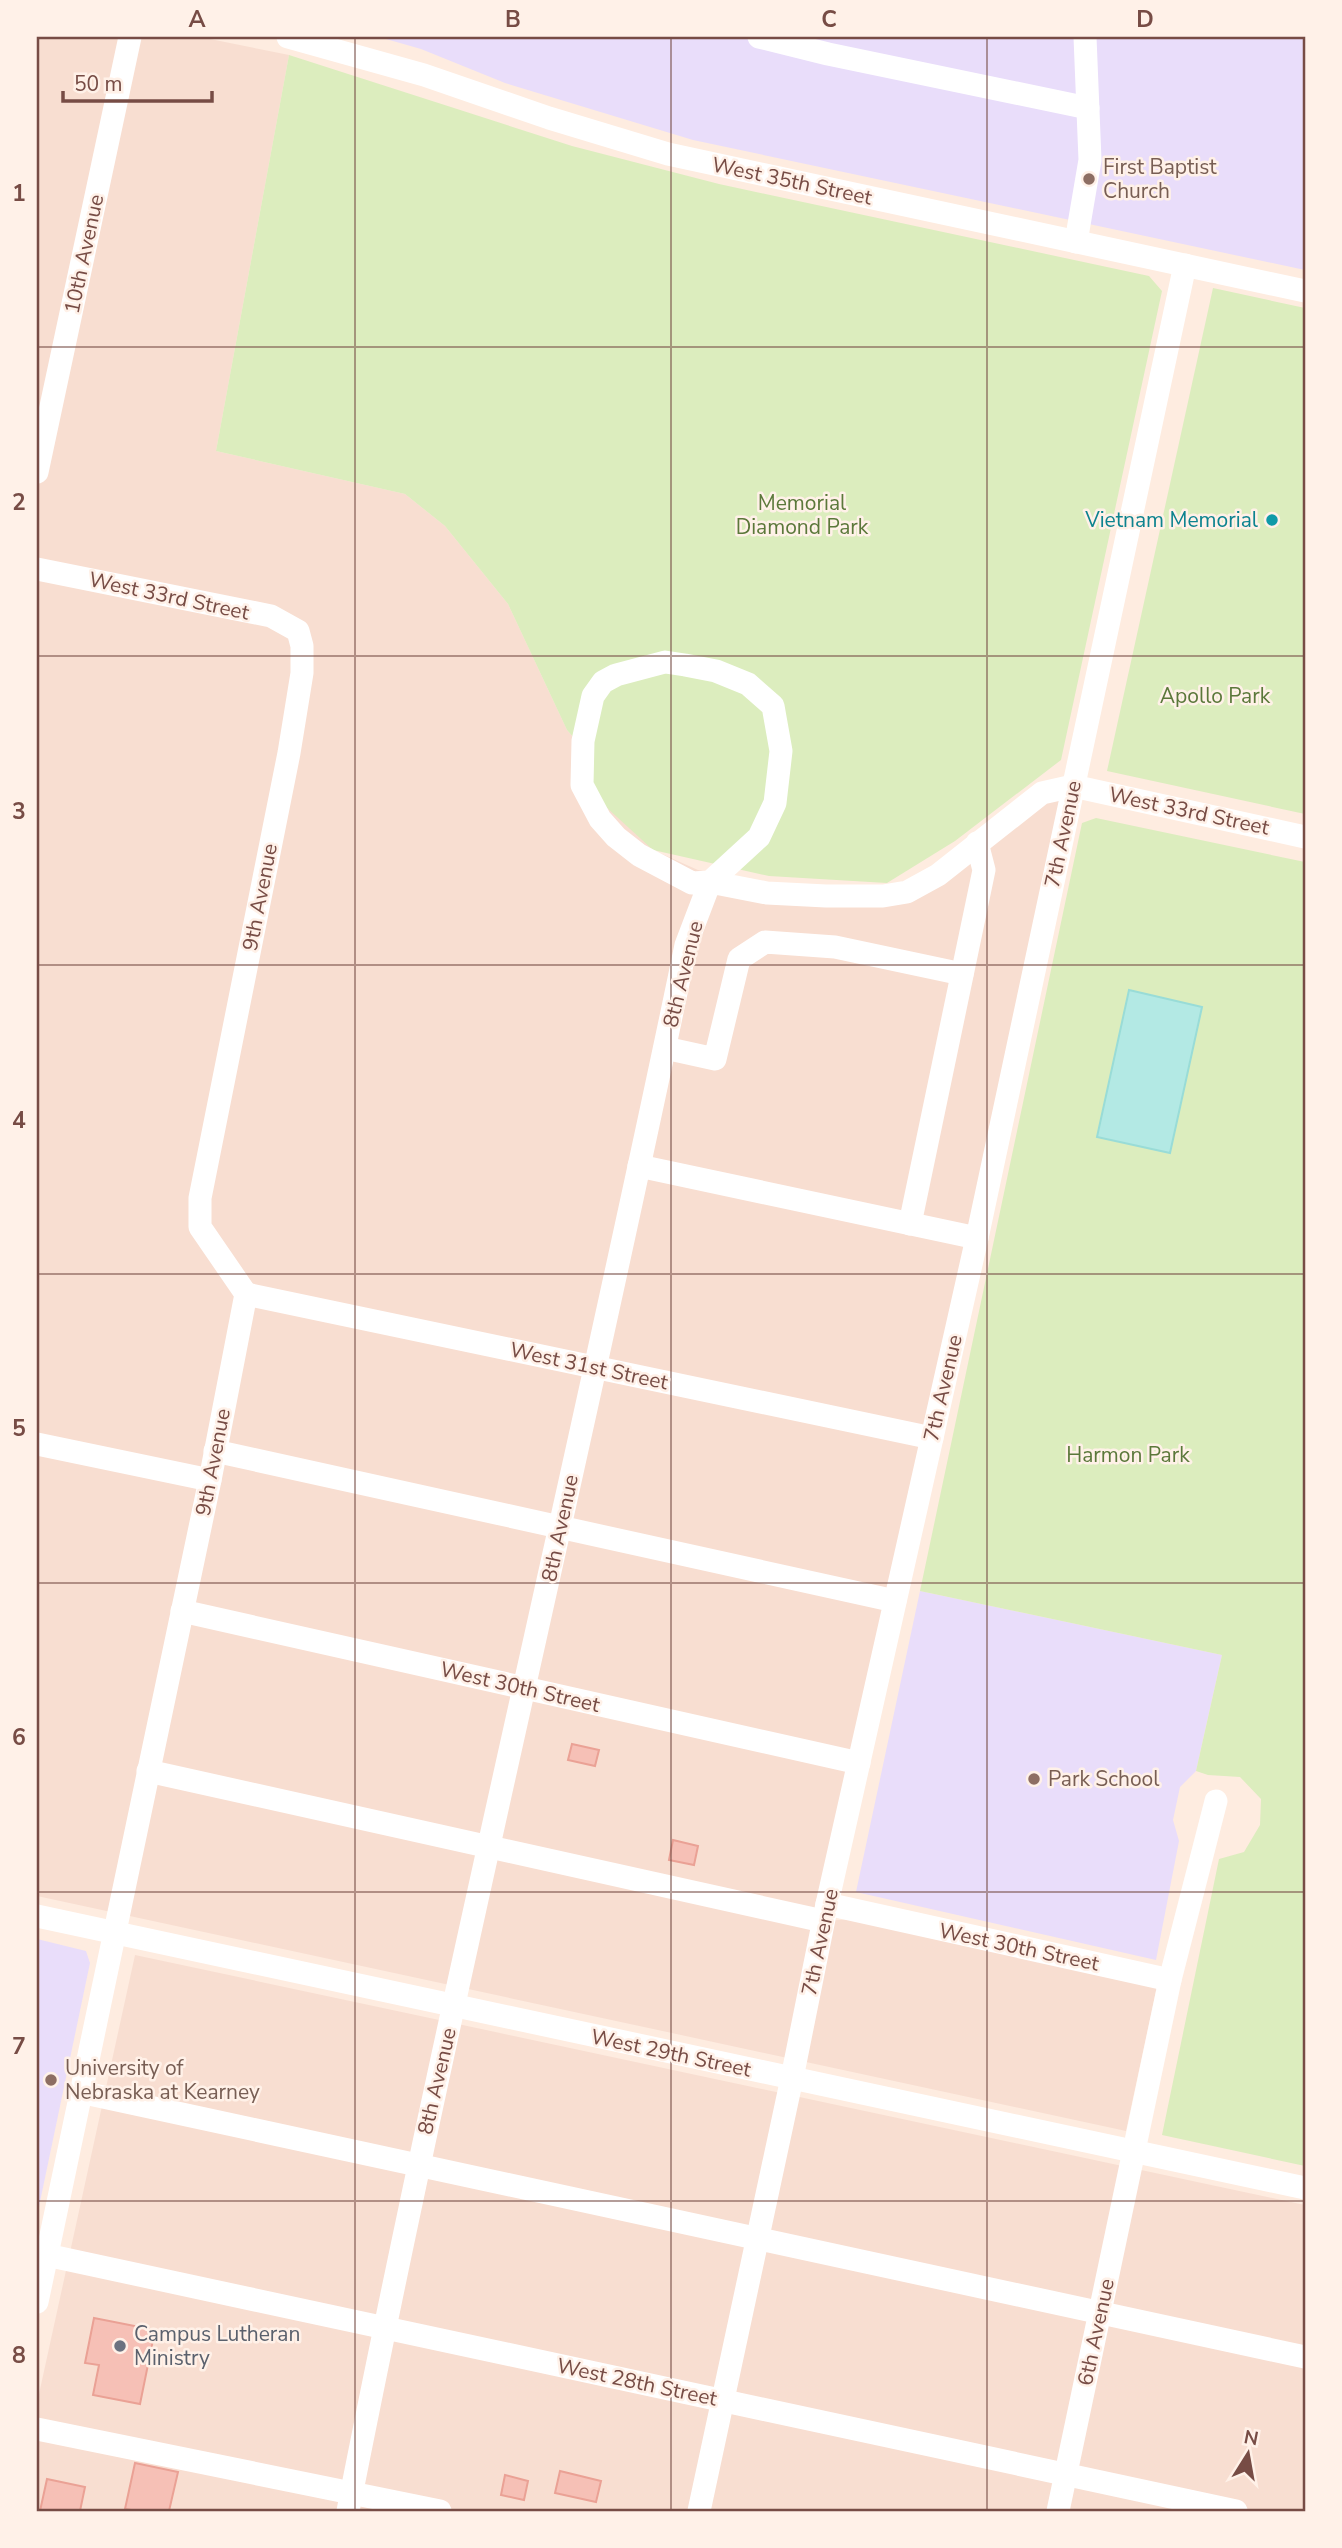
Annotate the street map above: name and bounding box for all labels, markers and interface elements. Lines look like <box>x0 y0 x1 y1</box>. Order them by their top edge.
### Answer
text: A <box>188 4 206 35</box>
text: B <box>505 4 521 35</box>
text: C <box>821 4 837 35</box>
text: D <box>1136 4 1154 35</box>
scale bar <box>63 60 212 104</box>
text: 50 m <box>74 70 123 98</box>
street label: West 35th Street <box>709 150 875 212</box>
place label: First Baptist Church <box>1103 153 1217 205</box>
marker: First Baptist Church <box>1081 171 1097 187</box>
text: 1 <box>12 178 26 209</box>
street label: 10th Avenue <box>58 192 110 316</box>
text: 2 <box>12 487 26 518</box>
park label: Memorial Diamond Park <box>736 489 869 541</box>
place label: Vietnam Memorial <box>1084 506 1259 534</box>
marker: Vietnam Memorial <box>1264 512 1280 528</box>
street label: West 33rd Street <box>86 565 252 627</box>
park label: Apollo Park <box>1160 682 1271 710</box>
street label: 7th Avenue <box>1038 778 1088 890</box>
street label: West 33rd Street <box>1106 780 1272 842</box>
text: 3 <box>12 796 26 827</box>
street label: 9th Avenue <box>236 841 284 953</box>
street label: 8th Avenue <box>656 918 710 1030</box>
text: 4 <box>12 1105 26 1136</box>
street label: 7th Avenue <box>917 1332 969 1444</box>
street label: West 31st Street <box>507 1336 671 1397</box>
street label: 9th Avenue <box>189 1406 237 1518</box>
text: 5 <box>12 1413 26 1444</box>
park label: Harmon Park <box>1066 1441 1190 1469</box>
street label: 8th Avenue <box>535 1472 585 1584</box>
street label: West 30th Street <box>437 1655 603 1719</box>
text: 6 <box>12 1722 26 1753</box>
place label: Park School <box>1048 1765 1160 1793</box>
marker: Park School <box>1026 1771 1042 1787</box>
street label: 7th Avenue <box>795 1886 845 1998</box>
street label: West 30th Street <box>936 1916 1102 1978</box>
street label: West 29th Street <box>588 2022 754 2084</box>
street label: 8th Avenue <box>411 2025 463 2137</box>
text: 7 <box>12 2031 26 2062</box>
place label: University of Nebraska at Kearney <box>65 2054 260 2106</box>
marker: University of Nebraska at Kearney <box>43 2072 59 2088</box>
street label: 6th Avenue <box>1071 2276 1121 2388</box>
place label: Campus Lutheran Ministry <box>134 2320 300 2372</box>
marker: Campus Lutheran Ministry <box>112 2338 128 2354</box>
text: 8 <box>12 2340 26 2371</box>
street label: West 28th Street <box>554 2351 720 2413</box>
north arrow <box>1212 2418 1282 2488</box>
text: N <box>1242 2424 1261 2452</box>

